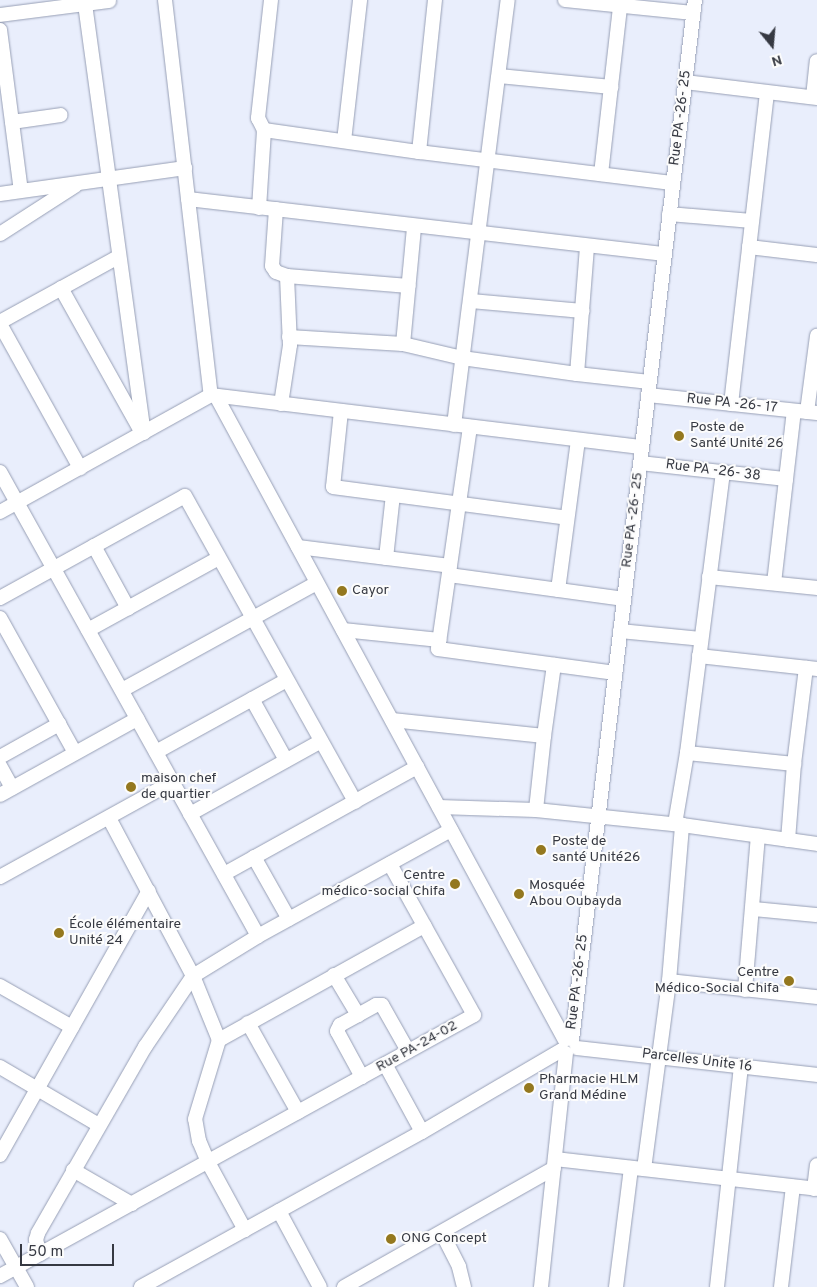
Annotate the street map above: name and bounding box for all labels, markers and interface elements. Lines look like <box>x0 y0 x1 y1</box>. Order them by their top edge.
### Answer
north arrow <box>747 20 797 70</box>
text: N <box>769 50 784 69</box>
street label: Rue PA -26- 25 <box>667 69 695 167</box>
street label: Rue PA -26- 17 <box>685 391 779 417</box>
place label: Poste de Santé Unité 26 <box>690 420 784 452</box>
marker: Poste de Santé Unité 26 <box>672 429 686 443</box>
street label: Rue PA -26- 38 <box>664 457 762 485</box>
street label: Rue PA -26- 25 <box>619 471 647 569</box>
place label: Cayor <box>352 583 389 599</box>
marker: Cayor <box>336 585 348 597</box>
place label: maison chef de quartier <box>141 771 216 804</box>
marker: maison chef de quartier <box>125 781 137 793</box>
place label: Poste de santé Unité26 <box>552 834 640 866</box>
marker: Poste de santé Unité26 <box>534 843 548 857</box>
place label: Centre médico-social Chifa <box>322 868 445 900</box>
marker: Centre médico-social Chifa <box>449 878 461 890</box>
place label: Mosquée Abou Oubayda <box>529 878 622 910</box>
marker: Mosquée Abou Oubayda <box>513 888 525 900</box>
place label: École élémentaire Unité 24 <box>69 917 181 950</box>
marker: École élémentaire Unité 24 <box>53 927 65 939</box>
street label: Rue PA -26- 25 <box>564 933 592 1031</box>
place label: Centre Médico-Social Chifa <box>655 965 779 998</box>
marker: Centre Médico-Social Chifa <box>783 975 795 987</box>
street label: Rue PA-24-02 <box>373 1018 461 1076</box>
street label: Parcelles Unite 16 <box>641 1046 753 1076</box>
place label: Pharmacie HLM Grand Médine <box>539 1072 638 1104</box>
marker: Pharmacie HLM Grand Médine <box>523 1082 535 1094</box>
place label: ONG Concept <box>401 1231 487 1247</box>
marker: ONG Concept <box>385 1233 397 1245</box>
scale bar <box>22 1234 116 1266</box>
text: 50 m <box>28 1243 63 1262</box>

